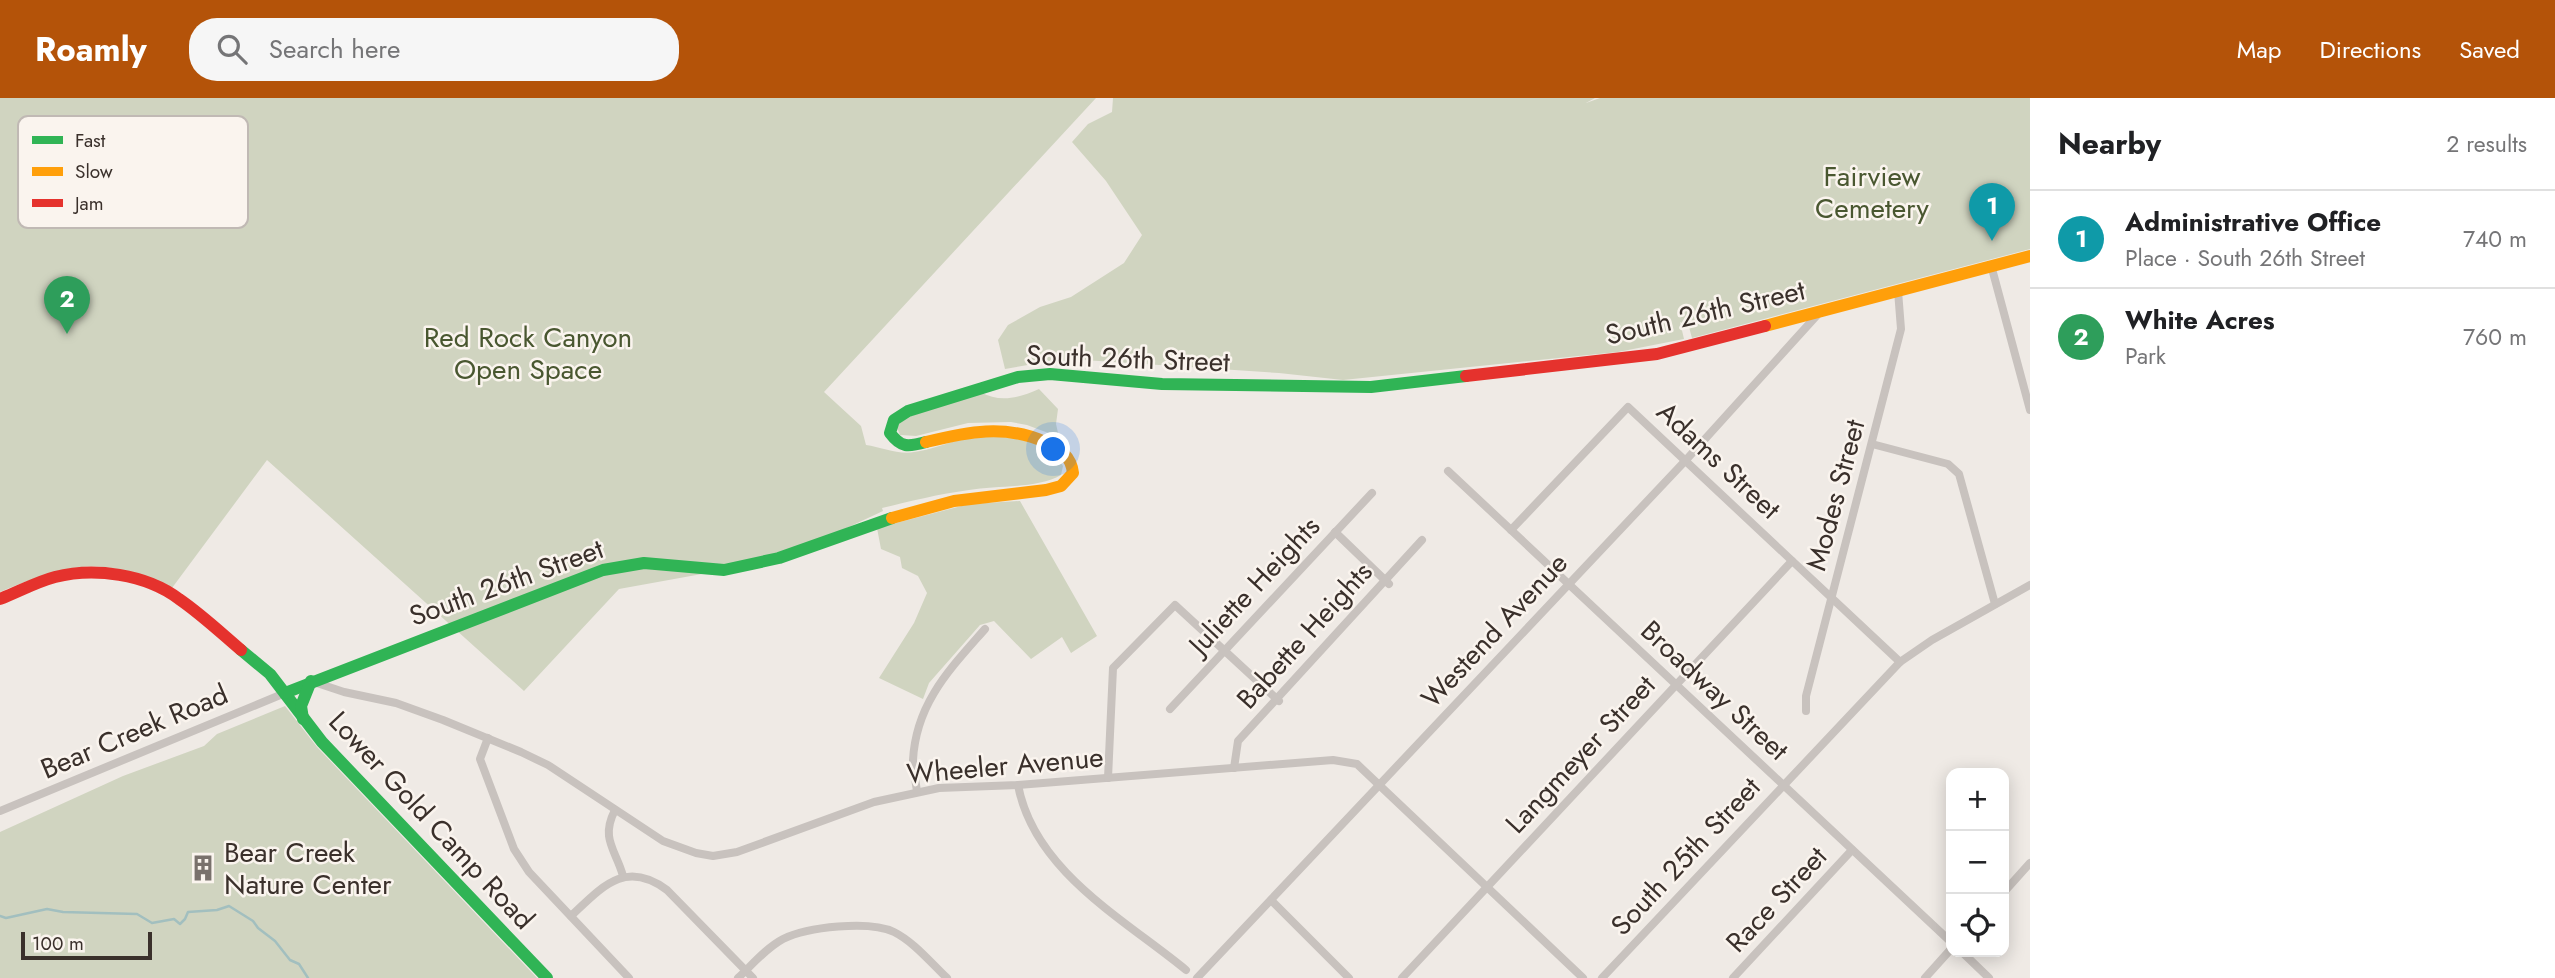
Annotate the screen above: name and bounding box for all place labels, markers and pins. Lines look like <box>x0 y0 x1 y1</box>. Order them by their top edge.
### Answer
pin: 1 <box>1969 183 2015 241</box>
pin: 2 <box>44 276 90 334</box>
place label: Bear Creek Nature Center <box>224 832 392 905</box>
building icon: Bear Creek Nature Center <box>188 853 218 883</box>

